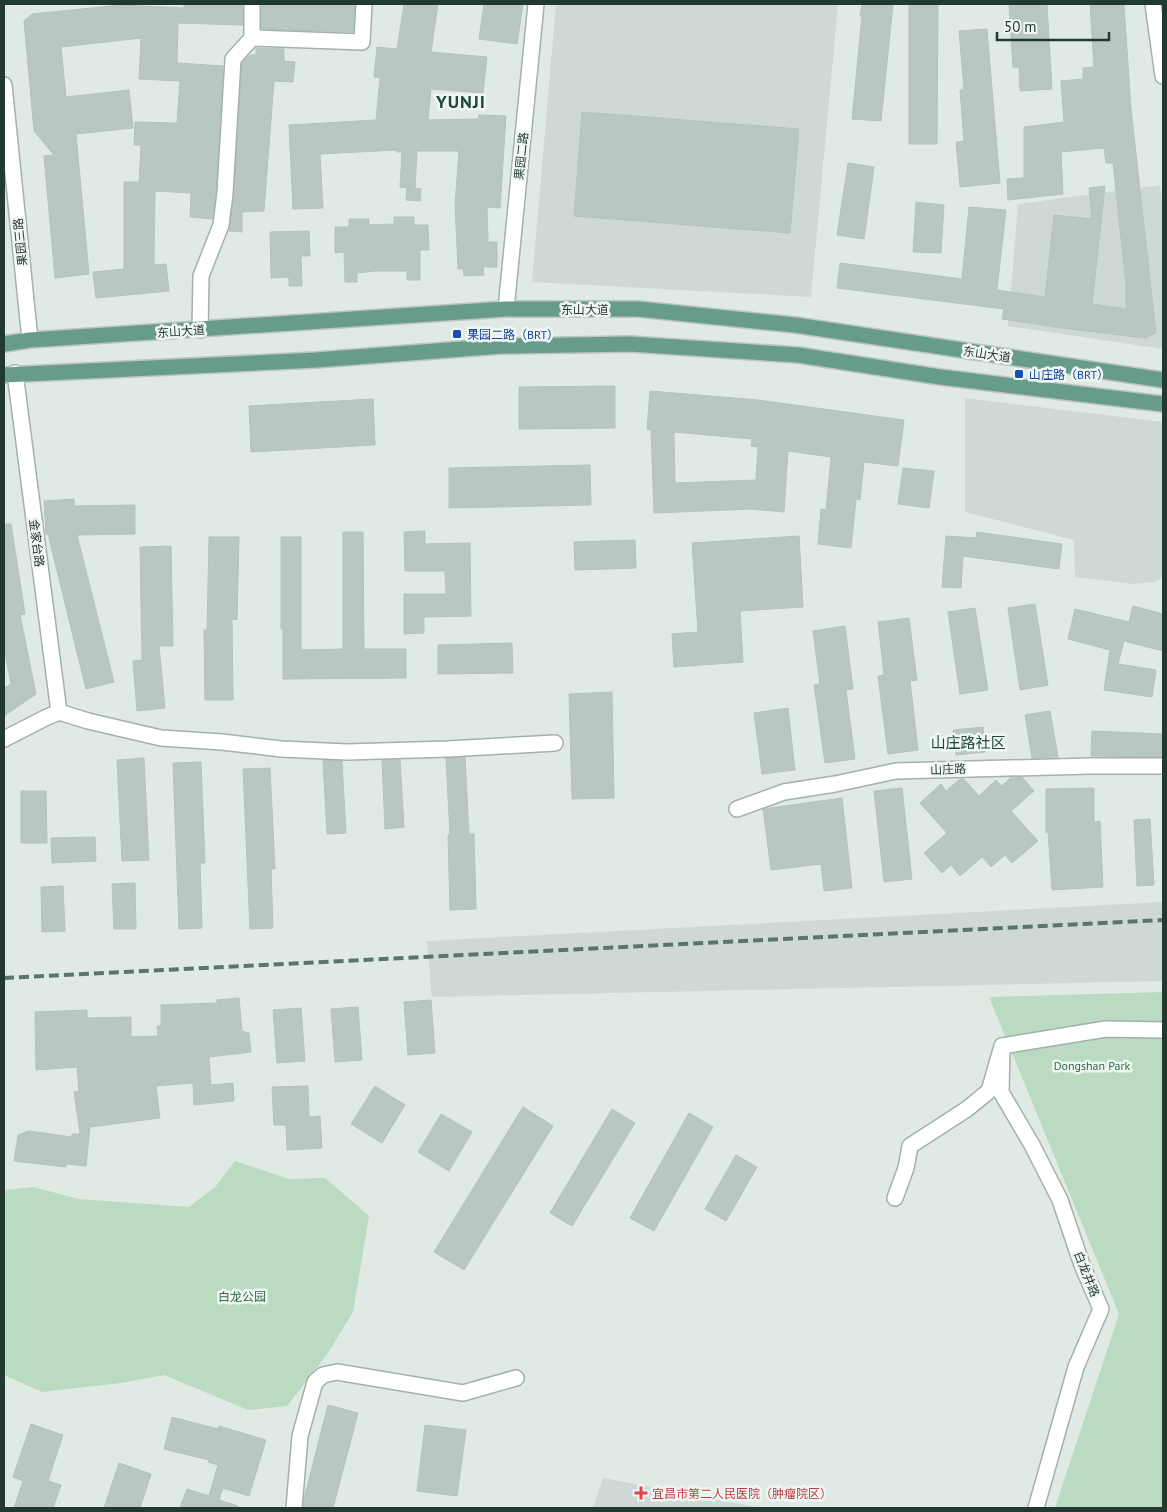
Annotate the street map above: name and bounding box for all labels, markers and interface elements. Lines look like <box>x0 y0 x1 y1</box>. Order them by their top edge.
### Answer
scale bar <box>997 10 1110 42</box>
text: 50 m <box>1004 17 1037 36</box>
district label: YUNJI <box>435 90 486 113</box>
street label: 果园二路 <box>511 131 531 181</box>
street label: 果园三路 <box>10 217 30 267</box>
street label: 东山大道 <box>561 302 609 317</box>
street label: 东山大道 <box>157 322 205 340</box>
place label: 果园二路（BRT） <box>467 327 559 342</box>
marker: 果园二路（BRT） <box>451 328 463 340</box>
street label: 东山大道 <box>962 343 1012 365</box>
place label: 山庄路（BRT） <box>1029 367 1109 382</box>
marker: 山庄路（BRT） <box>1013 368 1025 380</box>
street label: 金家台路 <box>27 518 47 568</box>
district label: 山庄路社区 <box>930 733 1006 752</box>
street label: 山庄路 <box>930 761 966 777</box>
park label: Dongshan Park <box>1054 1058 1131 1073</box>
street label: 白龙井路 <box>1071 1249 1103 1299</box>
park label: 白龙公园 <box>218 1289 266 1304</box>
marker: 宜昌市第二人民医院（肿瘤院区） <box>634 1486 648 1500</box>
place label: 宜昌市第二人民医院（肿瘤院区） <box>652 1486 832 1501</box>

